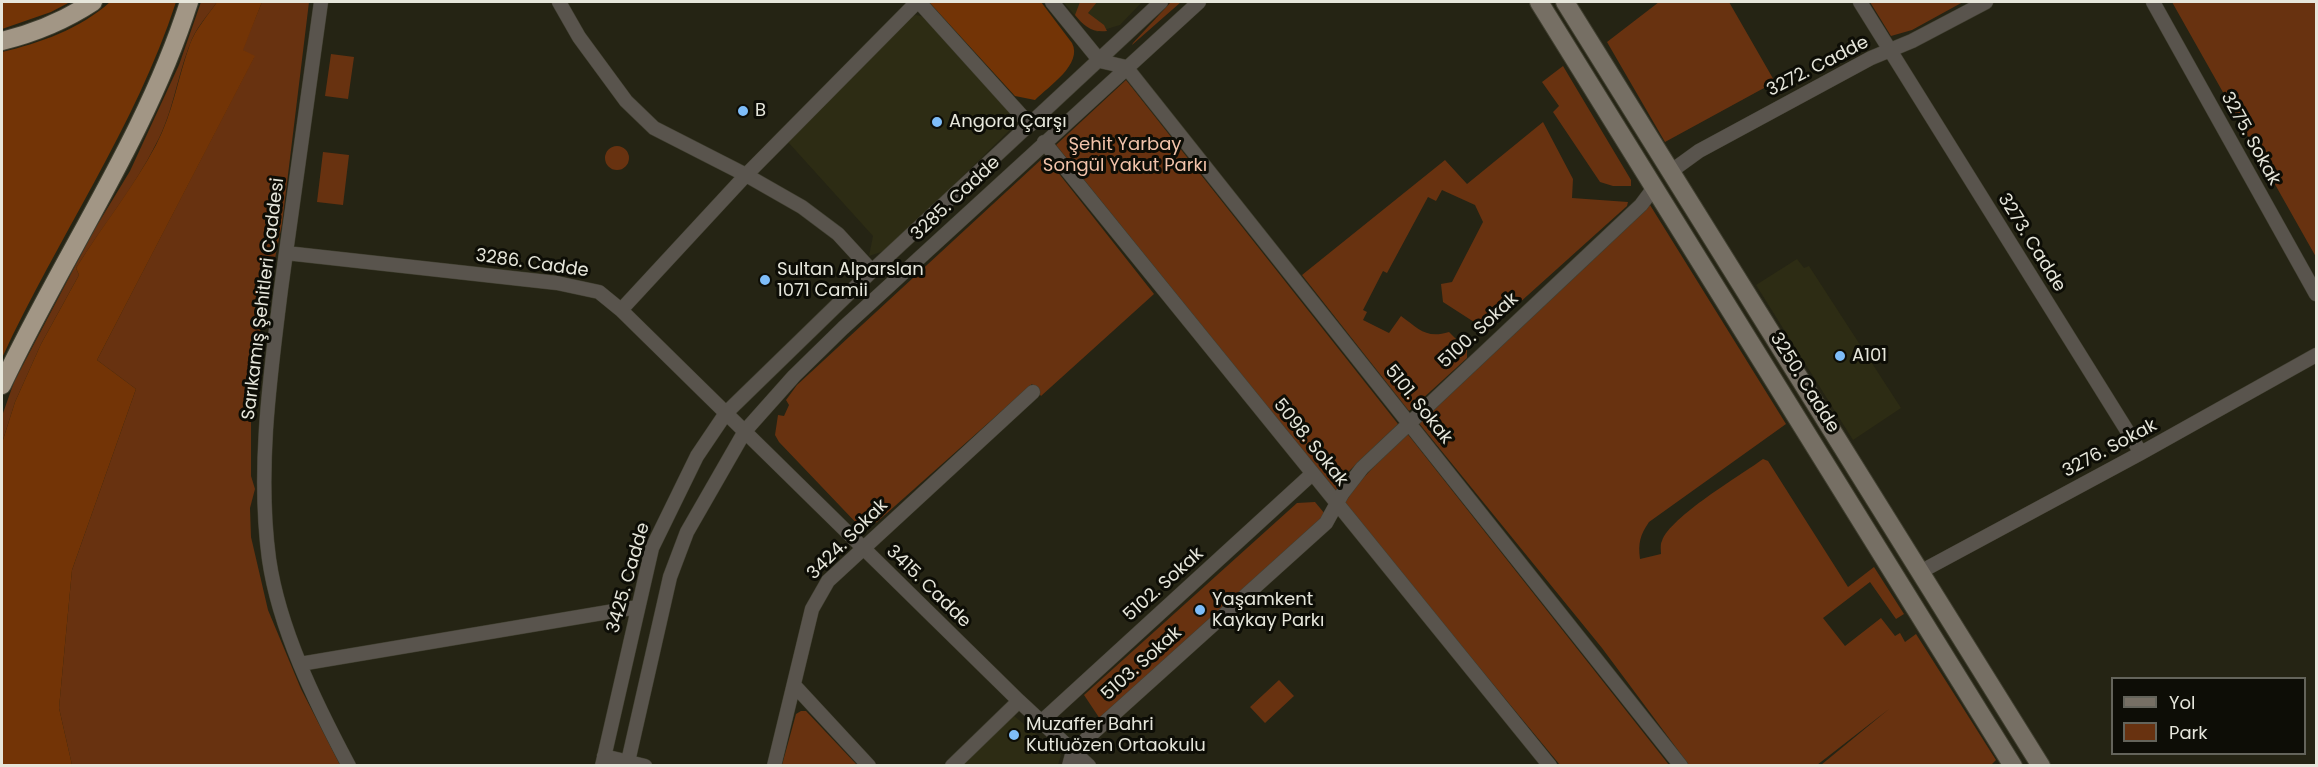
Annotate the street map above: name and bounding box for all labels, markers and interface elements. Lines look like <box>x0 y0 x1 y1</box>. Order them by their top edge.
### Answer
street label: 3272. Cadde <box>1764 32 1872 102</box>
street label: 3275. Sokak <box>2215 89 2285 189</box>
place label: B <box>755 100 766 122</box>
marker: B <box>736 104 750 118</box>
place label: Angora Çarşı <box>949 111 1067 133</box>
marker: Angora Çarşı <box>930 115 944 129</box>
park label: Şehit Yarbay Songül Yakut Parkı <box>1043 134 1207 176</box>
street label: 3285. Cadde <box>907 152 1005 246</box>
street label: Sarıkamış Şehitleri Caddesi <box>238 177 290 421</box>
street label: 3273. Cadde <box>1992 190 2070 296</box>
street label: 3286. Cadde <box>474 245 590 283</box>
place label: Sultan Alparslan 1071 Camii <box>777 259 924 302</box>
marker: Sultan Alparslan 1071 Camii <box>758 273 772 287</box>
street label: 5100. Sokak <box>1435 289 1523 373</box>
street label: 3250. Cadde <box>1765 329 1843 437</box>
place label: A101 <box>1852 345 1887 367</box>
marker: A101 <box>1833 349 1847 363</box>
street label: 5101. Sokak <box>1380 361 1456 449</box>
street label: 5098. Sokak <box>1268 395 1352 491</box>
street label: 3276. Sokak <box>2059 415 2161 483</box>
street label: 3424. Sokak <box>803 495 893 585</box>
street label: 3425. Cadde <box>603 520 655 636</box>
street label: 3415. Cadde <box>881 541 975 633</box>
street label: 5102. Sokak <box>1120 543 1208 627</box>
place label: Yaşamkent Kaykay Parkı <box>1212 589 1324 632</box>
marker: Yaşamkent Kaykay Parkı <box>1193 603 1207 617</box>
street label: 5103. Sokak <box>1097 622 1187 706</box>
legend <box>2111 677 2306 755</box>
text: Yol <box>2169 690 2195 715</box>
place label: Muzaffer Bahri Kutluözen Ortaokulu <box>1026 714 1206 756</box>
text: Park <box>2169 720 2208 745</box>
marker: Muzaffer Bahri Kutluözen Ortaokulu <box>1007 728 1021 742</box>

